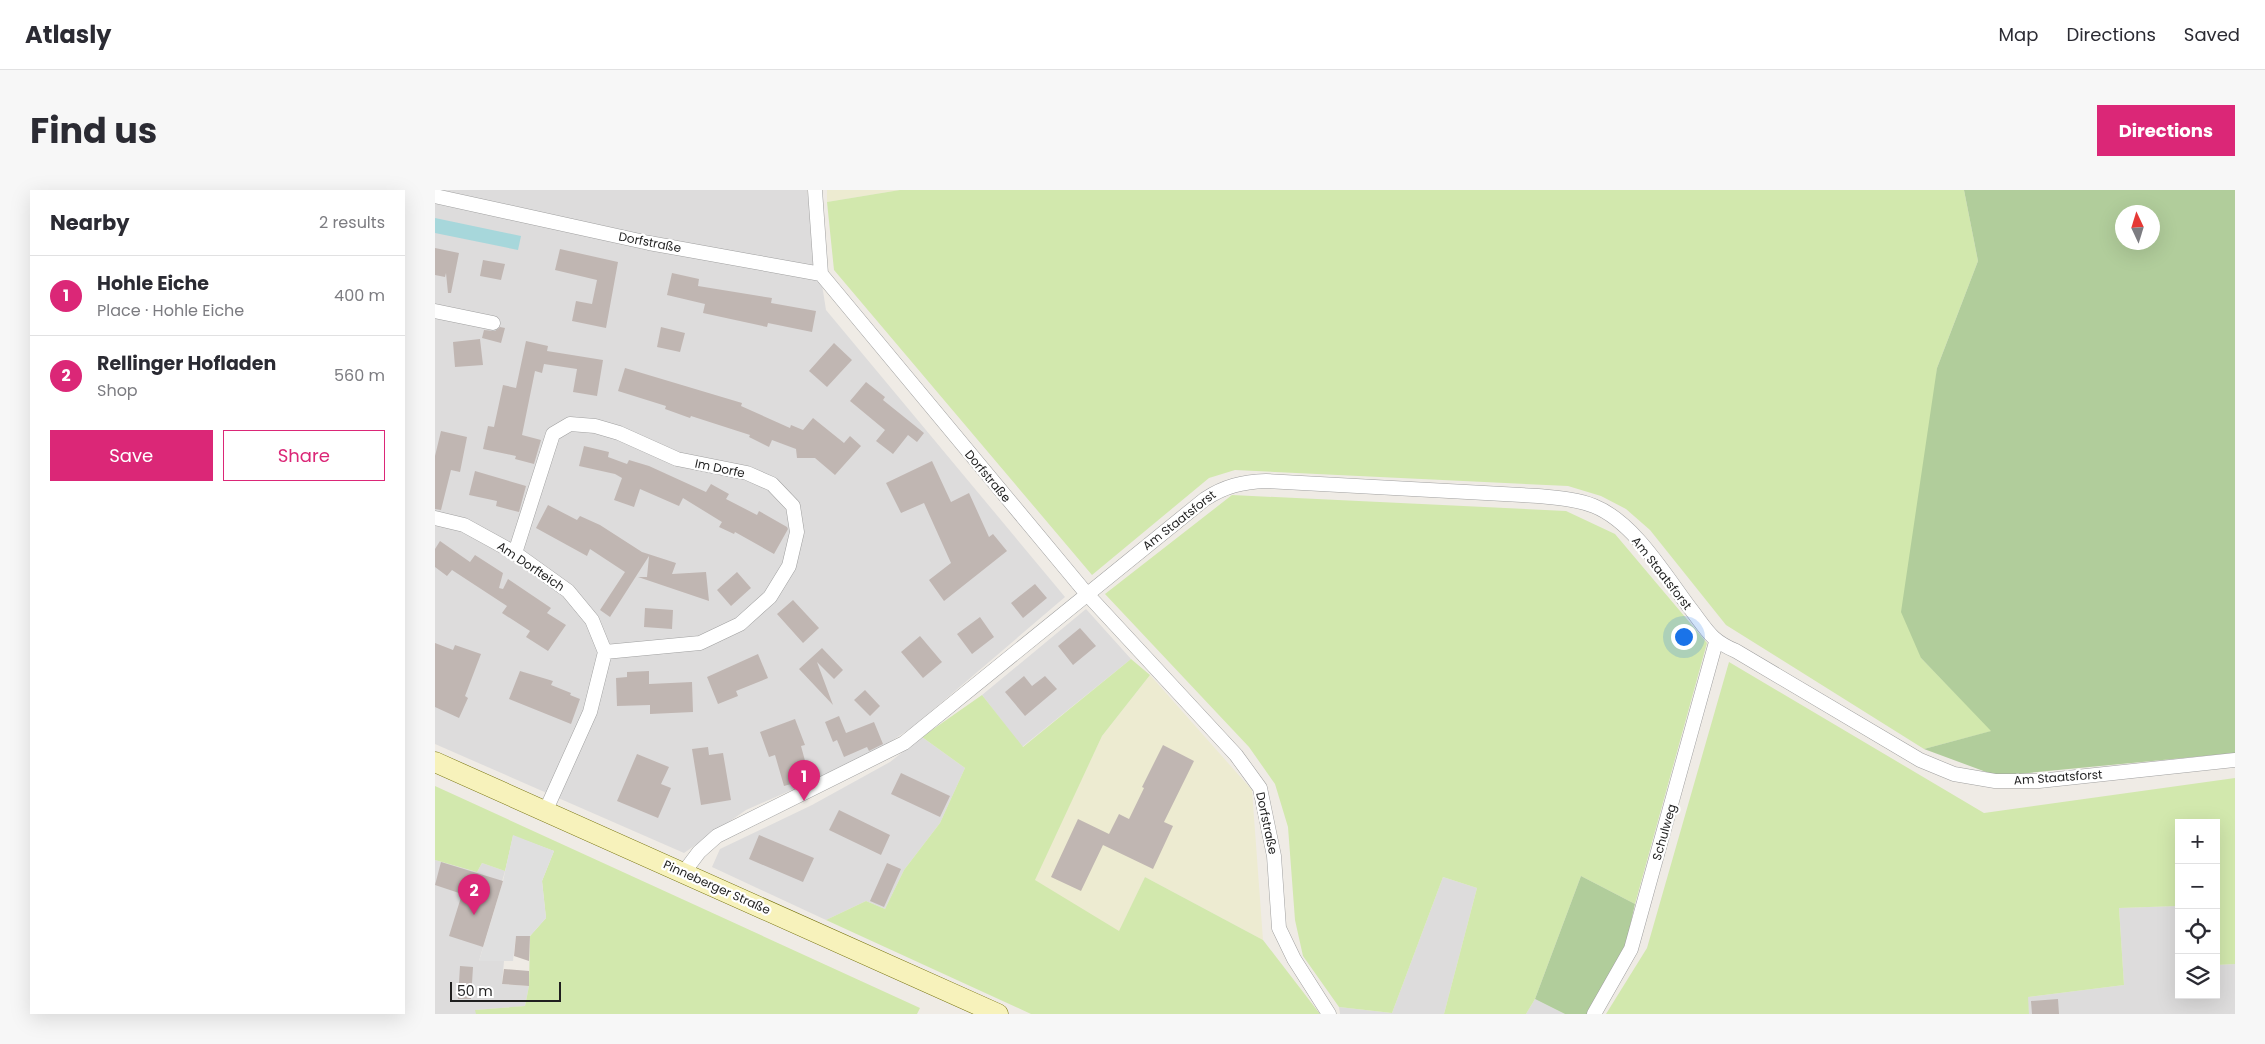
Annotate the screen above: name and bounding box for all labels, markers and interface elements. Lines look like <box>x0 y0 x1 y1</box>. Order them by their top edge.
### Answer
text: Atlasly <box>25 18 111 51</box>
text: Map <box>1999 22 2038 47</box>
text: Directions <box>2066 22 2156 47</box>
text: Saved <box>2184 22 2240 47</box>
button: Directions <box>2097 105 2235 156</box>
text: Find us <box>30 106 157 155</box>
north arrow <box>2115 205 2160 250</box>
text: Nearby <box>50 208 130 237</box>
text: 2 results <box>319 211 385 234</box>
street label: Dorfstraße <box>617 228 683 256</box>
text: Hohle Eiche <box>97 270 209 297</box>
text: 1 <box>63 284 69 307</box>
text: 400 m <box>334 284 385 307</box>
text: Place · Hohle Eiche <box>97 299 244 322</box>
text: Rellinger Hofladen <box>97 350 276 377</box>
text: 2 <box>61 364 71 387</box>
text: 560 m <box>334 364 385 387</box>
text: Shop <box>97 379 138 402</box>
button: Save <box>50 430 213 481</box>
button: Share <box>223 430 385 481</box>
street label: Dorfstraße <box>961 446 1015 506</box>
street label: Im Dorfe <box>694 454 746 482</box>
street label: Am Staatsforst <box>1139 486 1219 554</box>
street label: Am Staatsforst <box>1628 533 1696 613</box>
street label: Am Dorfteich <box>494 537 568 595</box>
your location <box>1671 624 1697 650</box>
pin: 1 <box>788 760 820 801</box>
street label: Am Staatsforst <box>2013 765 2103 789</box>
street label: Dorfstraße <box>1252 790 1282 856</box>
street label: Schulweg <box>1648 802 1680 862</box>
map controls <box>2175 819 2220 999</box>
button: + <box>2175 819 2220 864</box>
street label: Pinneberger Straße <box>661 856 773 918</box>
button: − <box>2175 864 2220 909</box>
pin: 2 <box>458 874 490 915</box>
button: locate <box>2175 909 2220 954</box>
button: layers <box>2175 954 2220 999</box>
scale bar <box>450 979 561 1002</box>
text: 50 m <box>457 981 493 1001</box>

